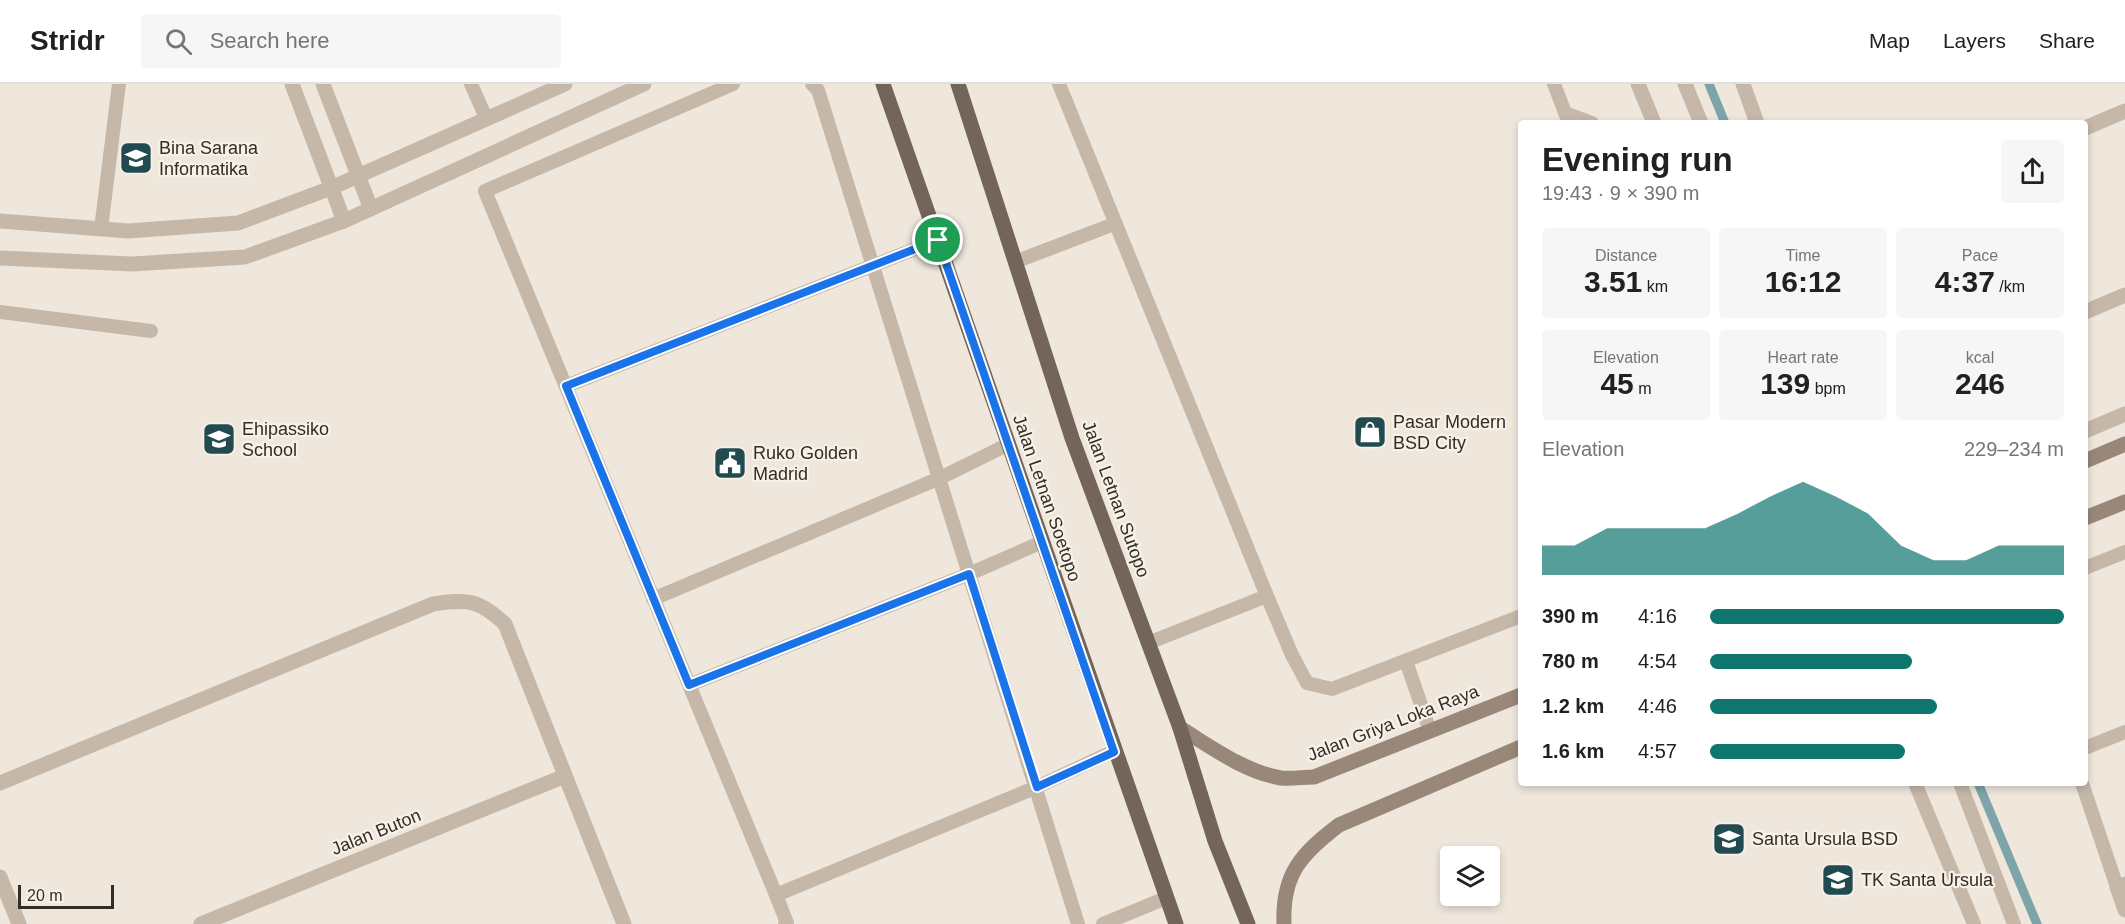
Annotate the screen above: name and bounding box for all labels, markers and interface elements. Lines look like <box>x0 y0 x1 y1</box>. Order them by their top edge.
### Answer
search box <box>141 14 561 68</box>
text: Stridr <box>30 25 105 56</box>
icon: search <box>162 25 195 58</box>
text: Search here <box>210 28 330 53</box>
text: Map <box>1869 29 1910 52</box>
text: Layers <box>1943 29 2006 52</box>
text: Share <box>2039 29 2095 52</box>
place label: Bina Sarana Informatika <box>159 138 259 179</box>
school or university icon: Bina Sarana Informatika <box>118 140 154 176</box>
button: share <box>2001 140 2064 203</box>
text: Evening run <box>1542 141 1733 178</box>
text: 19:43 · 9 × 390 m <box>1542 182 1699 204</box>
pin <box>912 214 963 265</box>
icon: arrive <box>921 223 954 256</box>
text: Distance <box>1595 247 1657 264</box>
text: Time <box>1786 247 1820 264</box>
text: Pace <box>1962 247 1998 264</box>
text: 3.51 <box>1584 265 1642 298</box>
text: 16:12 <box>1765 265 1841 298</box>
text: 4:37 <box>1935 265 1995 298</box>
text: km <box>1642 278 1668 295</box>
text: /km <box>1995 278 2025 295</box>
text: Elevation <box>1593 349 1659 366</box>
text: Heart rate <box>1767 349 1839 366</box>
text: kcal <box>1966 349 1994 366</box>
text: 45 <box>1600 367 1634 400</box>
text: 139 <box>1760 367 1810 400</box>
text: 246 <box>1955 367 2005 400</box>
text: m <box>1634 380 1652 397</box>
text: bpm <box>1810 380 1846 397</box>
street label: Jalan Letnan Soetopo <box>1009 412 1085 584</box>
place label: Pasar Modern BSD City <box>1393 412 1506 453</box>
shop icon: Pasar Modern BSD City <box>1352 414 1388 450</box>
street label: Jalan Letnan Sutopo <box>1078 418 1154 580</box>
place label: Ehipassiko School <box>242 419 329 460</box>
school or university icon: Ehipassiko School <box>201 421 237 457</box>
text: Elevation <box>1542 438 1624 460</box>
text: 229–234 m <box>1964 438 2064 460</box>
place label: Ruko Golden Madrid <box>753 443 858 484</box>
public building icon: Ruko Golden Madrid <box>712 445 748 481</box>
text: 390 m <box>1542 605 1599 627</box>
text: 4:16 <box>1638 605 1677 627</box>
text: 780 m <box>1542 650 1599 672</box>
text: 4:54 <box>1638 650 1677 672</box>
street label: Jalan Griya Loka Raya <box>1304 681 1483 765</box>
text: 1.2 km <box>1542 695 1604 717</box>
text: 4:46 <box>1638 695 1677 717</box>
text: 1.6 km <box>1542 740 1604 762</box>
text: 4:57 <box>1638 740 1677 762</box>
street label: Jalan Buton <box>328 805 424 859</box>
school or university icon: Santa Ursula BSD <box>1711 821 1747 857</box>
place label: Santa Ursula BSD <box>1752 829 1898 849</box>
map controls <box>1440 846 1500 906</box>
button: layers <box>1440 846 1500 906</box>
school or university icon: TK Santa Ursula <box>1820 862 1856 898</box>
place label: TK Santa Ursula <box>1861 870 1994 890</box>
scale bar <box>18 882 114 910</box>
text: 20 m <box>27 887 63 904</box>

